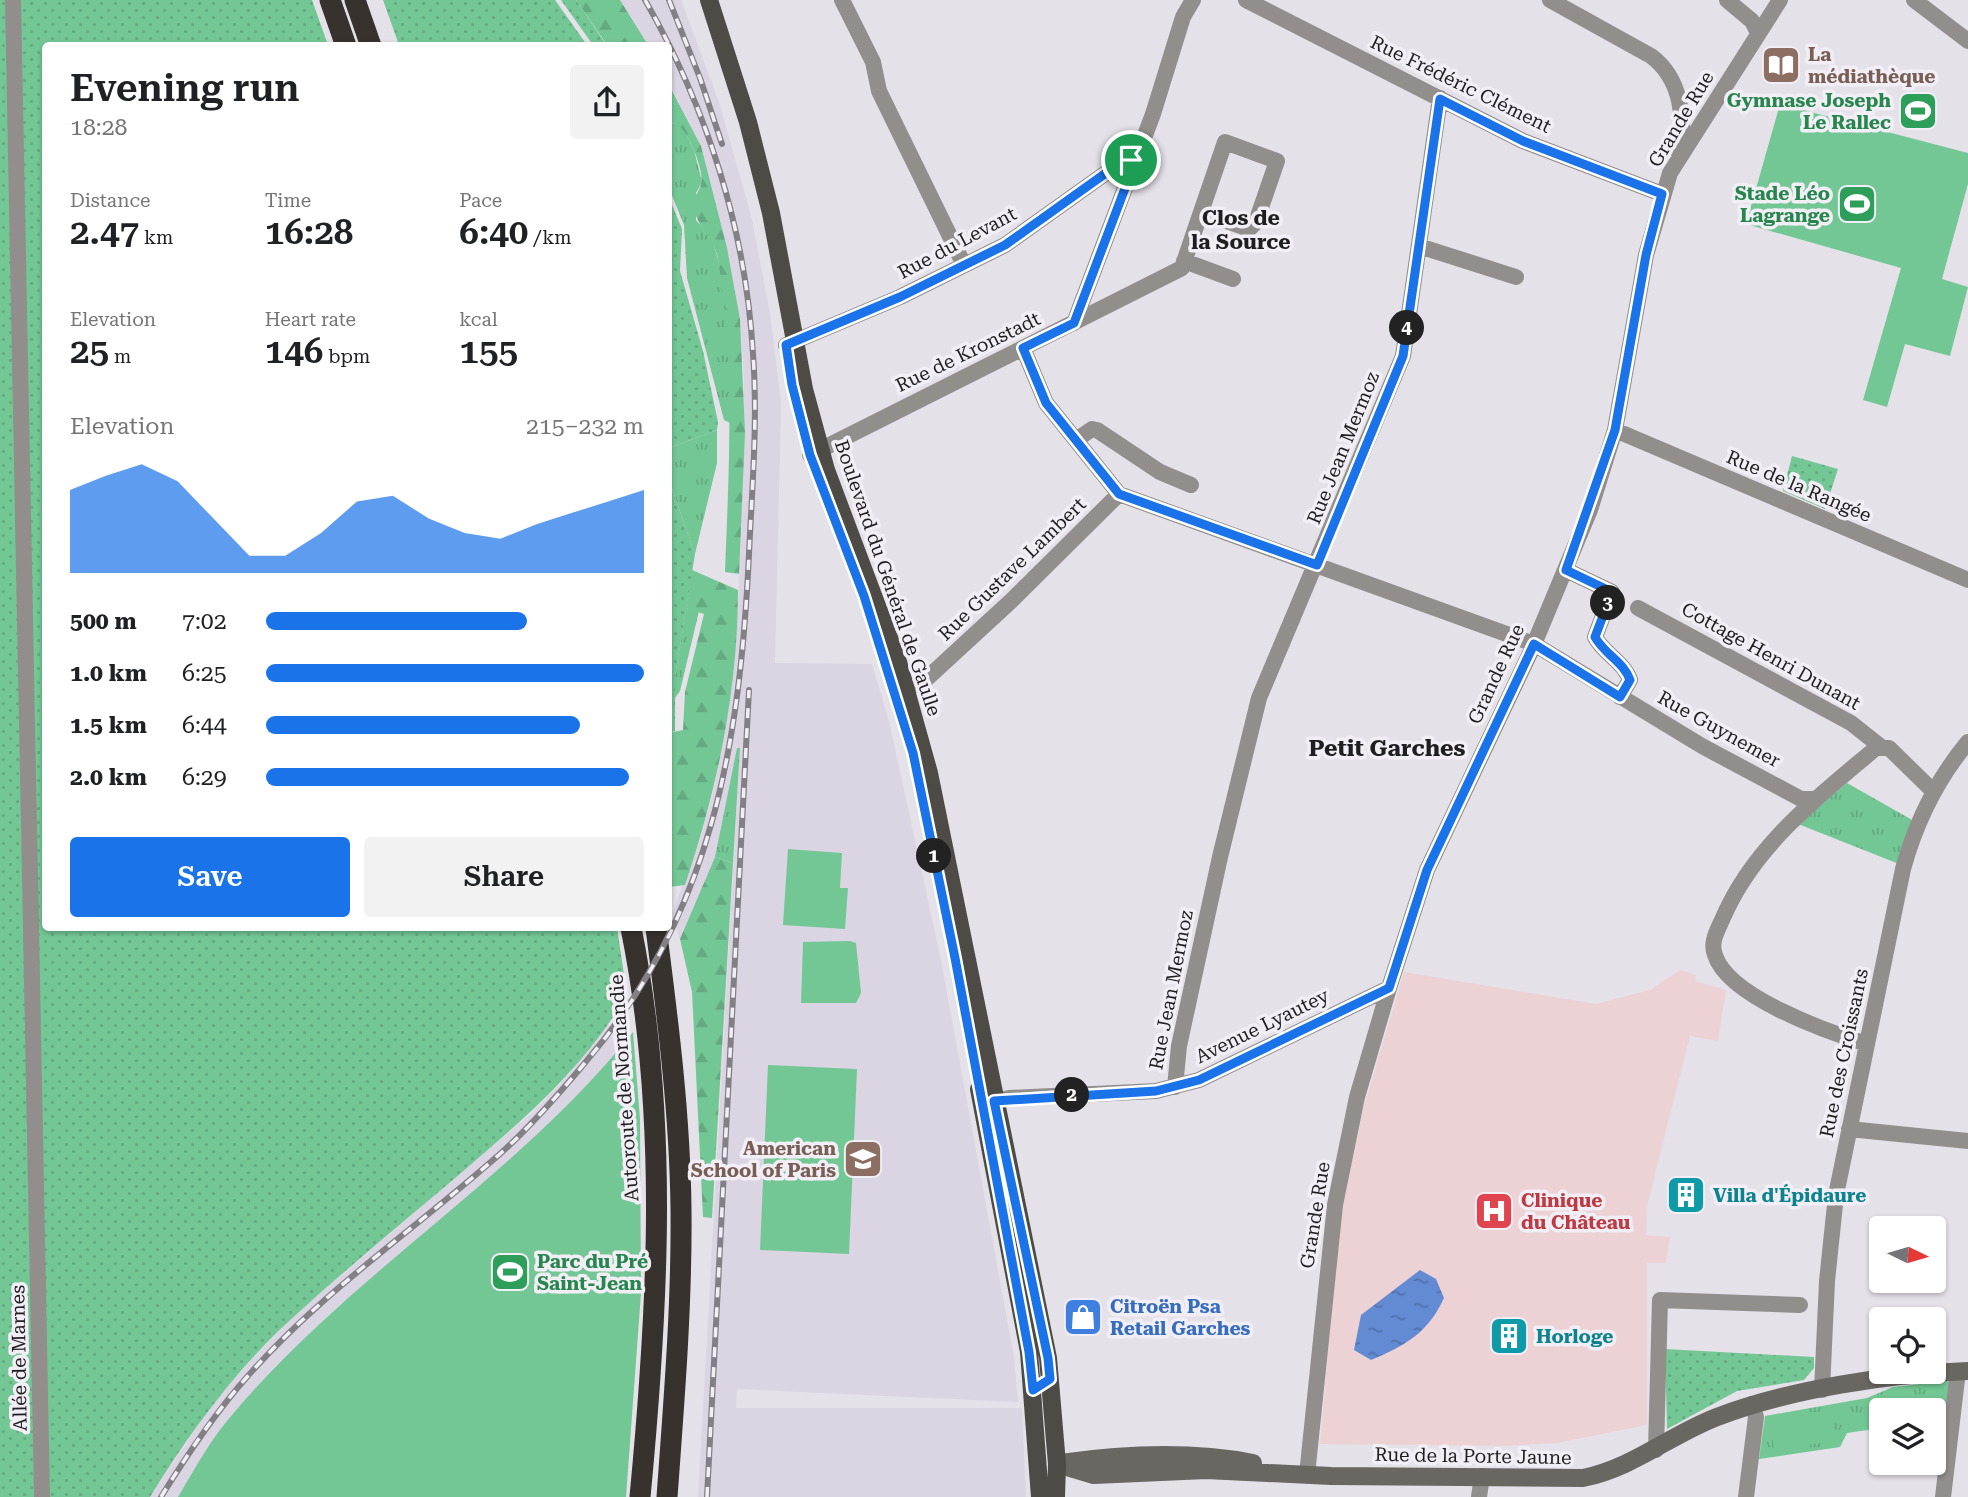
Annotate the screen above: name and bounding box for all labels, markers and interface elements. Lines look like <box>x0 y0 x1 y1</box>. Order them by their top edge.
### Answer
street label: Rue Frédéric Clément <box>1367 30 1555 138</box>
place label: La médiathèque <box>1808 43 1935 88</box>
library icon: La médiathèque <box>1760 44 1802 86</box>
button: share <box>570 65 644 139</box>
text: Evening run <box>70 66 299 110</box>
street label: Grande Rue <box>1643 67 1719 171</box>
place label: Gymnase Joseph Le Rallec <box>1727 89 1891 134</box>
sports icon: Gymnase Joseph Le Rallec <box>1897 90 1939 132</box>
text: 18:28 <box>70 114 127 141</box>
pin <box>1101 130 1161 190</box>
icon: arrive <box>1112 141 1150 179</box>
place label: Stade Léo Lagrange <box>1735 182 1830 227</box>
sports icon: Stade Léo Lagrange <box>1836 183 1878 225</box>
text: Distance <box>70 189 150 212</box>
text: Time <box>265 189 311 212</box>
text: Pace <box>459 189 502 212</box>
street label: Rue du Levant <box>894 202 1020 284</box>
district label: Clos de la Source <box>1191 206 1291 254</box>
text: 2.47 <box>70 212 139 253</box>
text: 16:28 <box>265 212 353 253</box>
text: 6:40 <box>459 212 528 253</box>
text: km <box>139 226 173 249</box>
text: /km <box>528 226 572 249</box>
street label: Rue de Kronstadt <box>892 307 1044 397</box>
text: Elevation <box>70 308 156 331</box>
text: Heart rate <box>265 308 356 331</box>
text: kcal <box>459 308 498 331</box>
pin: 4 <box>1390 310 1424 346</box>
text: 4 <box>1401 316 1412 339</box>
text: 25 <box>70 331 109 372</box>
text: 146 <box>265 331 323 372</box>
text: 155 <box>459 331 518 372</box>
text: m <box>109 345 131 368</box>
text: bpm <box>323 345 370 368</box>
street label: Rue Jean Mermoz <box>1302 368 1384 527</box>
text: Elevation <box>70 413 174 440</box>
text: 215–232 m <box>526 413 644 440</box>
street label: Boulevard du Général de Gaulle <box>830 437 946 719</box>
street label: Rue de la Rangée <box>1723 445 1875 527</box>
street label: Rue Gustave Lambert <box>934 493 1090 645</box>
pin: 3 <box>1590 586 1626 620</box>
text: 3 <box>1602 591 1613 614</box>
street label: Cottage Henri Dunant <box>1678 597 1864 715</box>
text: 500 m <box>70 608 137 635</box>
text: 7:02 <box>182 608 227 635</box>
street label: Grande Rue <box>1463 620 1529 728</box>
text: 1.0 km <box>70 660 147 687</box>
text: 6:25 <box>182 660 227 687</box>
street label: Rue Guynemer <box>1654 686 1784 772</box>
text: 1.5 km <box>70 712 147 739</box>
text: 6:44 <box>182 712 227 739</box>
district label: Petit Garches <box>1309 735 1466 762</box>
text: 2.0 km <box>70 764 147 791</box>
text: 6:29 <box>182 764 227 791</box>
button: Save <box>70 837 350 917</box>
button: Share <box>364 837 644 917</box>
pin: 1 <box>916 838 951 874</box>
text: 1 <box>928 844 939 867</box>
street label: Rue Jean Mermoz <box>1144 908 1198 1072</box>
street label: Rue des Croissants <box>1815 966 1873 1140</box>
street label: Autoroute de Normandie <box>605 974 643 1202</box>
street label: Avenue Lyautey <box>1191 983 1333 1068</box>
pin: 2 <box>1054 1078 1090 1112</box>
text: 2 <box>1066 1083 1077 1106</box>
place label: American School of Paris <box>691 1137 836 1182</box>
school or university icon: American School of Paris <box>842 1138 884 1180</box>
street label: Grande Rue <box>1295 1160 1335 1270</box>
building icon: Villa d'Épidaure <box>1665 1174 1707 1216</box>
place label: Villa d'Épidaure <box>1713 1184 1866 1207</box>
place label: Clinique du Château <box>1521 1189 1631 1234</box>
hospital icon: Clinique du Château <box>1473 1190 1515 1232</box>
north arrow <box>1869 1216 1946 1293</box>
map controls <box>1869 1216 1946 1475</box>
place label: Parc du Pré Saint-Jean <box>537 1250 648 1295</box>
sports icon: Parc du Pré Saint-Jean <box>489 1251 531 1293</box>
street label: Allée de Marnes <box>6 1285 32 1431</box>
place label: Citroën Psa Retail Garches <box>1110 1295 1251 1340</box>
shop icon: Citroën Psa Retail Garches <box>1062 1296 1104 1338</box>
button: locate <box>1869 1307 1946 1384</box>
building icon: Horloge <box>1488 1315 1530 1357</box>
place label: Horloge <box>1536 1325 1613 1348</box>
button: layers <box>1869 1398 1946 1475</box>
street label: Rue de la Porte Jaune <box>1374 1443 1572 1469</box>

